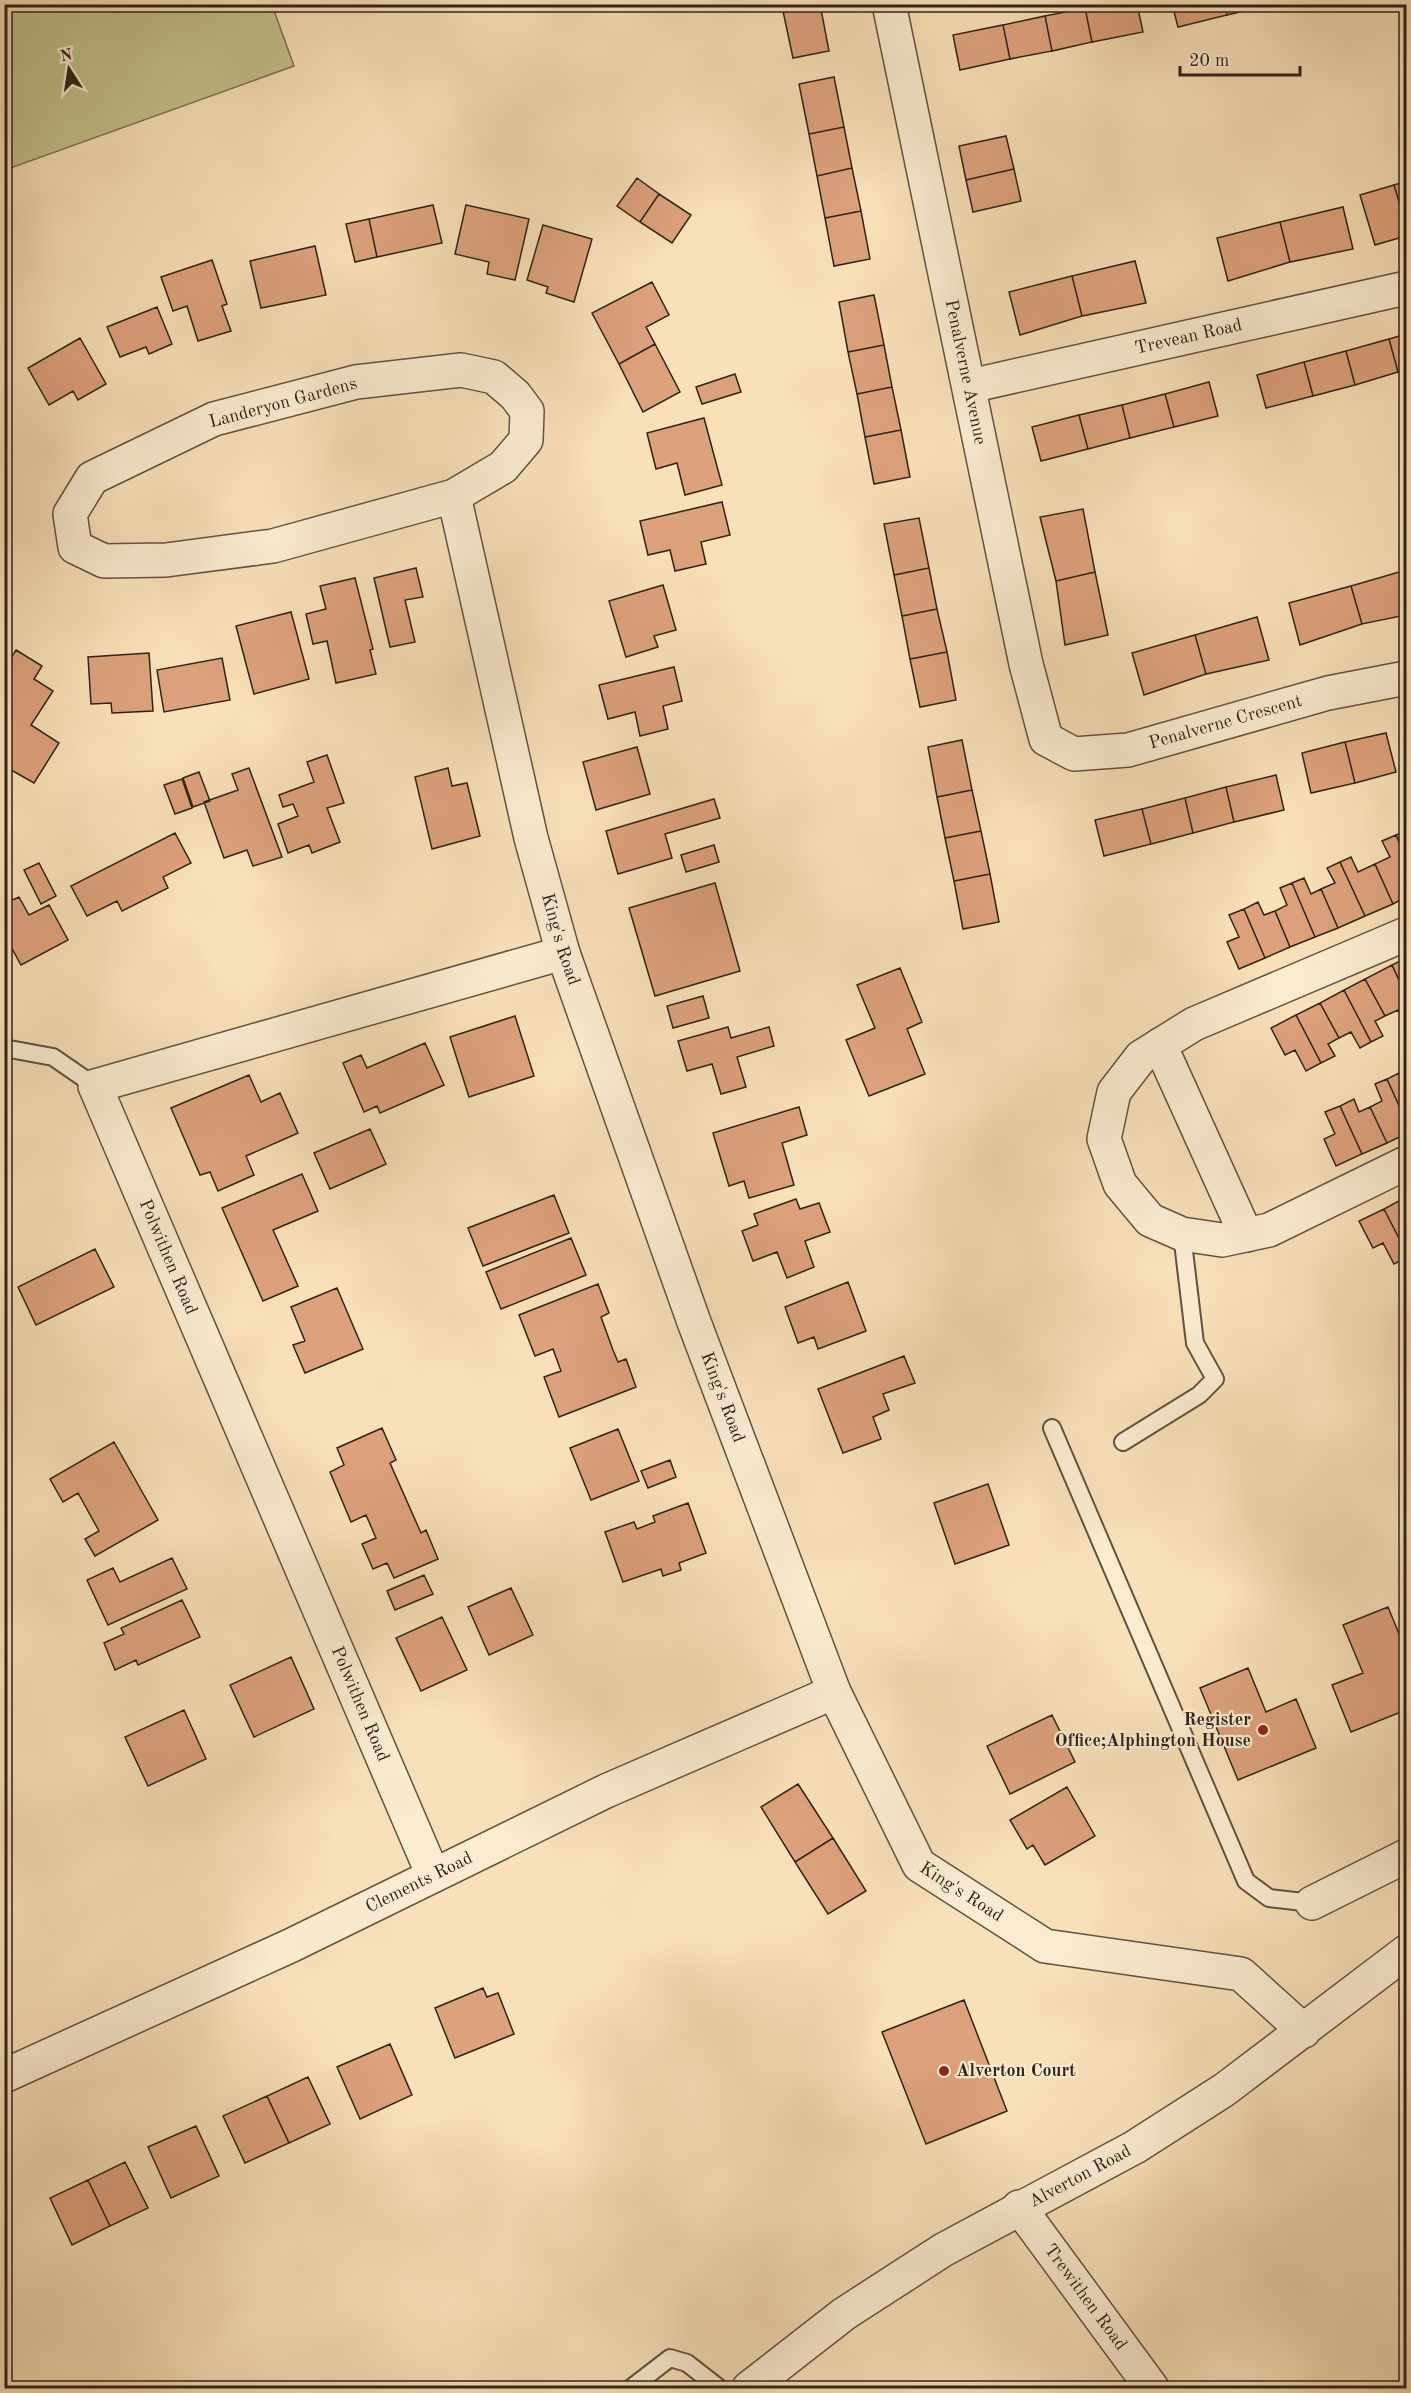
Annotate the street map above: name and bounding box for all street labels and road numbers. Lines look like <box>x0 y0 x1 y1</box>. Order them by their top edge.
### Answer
street label: Penalverne Avenue <box>942 298 989 446</box>
street label: Trevean Road <box>1133 316 1244 358</box>
street label: Landeryon Gardens <box>207 375 359 431</box>
street label: Penalverne Crescent <box>1147 692 1304 753</box>
street label: King's Road <box>538 891 583 988</box>
street label: Polwithen Road <box>136 1197 200 1317</box>
street label: King's Road <box>697 1350 748 1445</box>
street label: Polwithen Road <box>328 1644 392 1764</box>
street label: Clements Road <box>363 1849 476 1916</box>
street label: King's Road <box>916 1859 1006 1925</box>
street label: Alverton Road <box>1026 2142 1134 2211</box>
street label: Trewithen Road <box>1041 2241 1130 2354</box>

